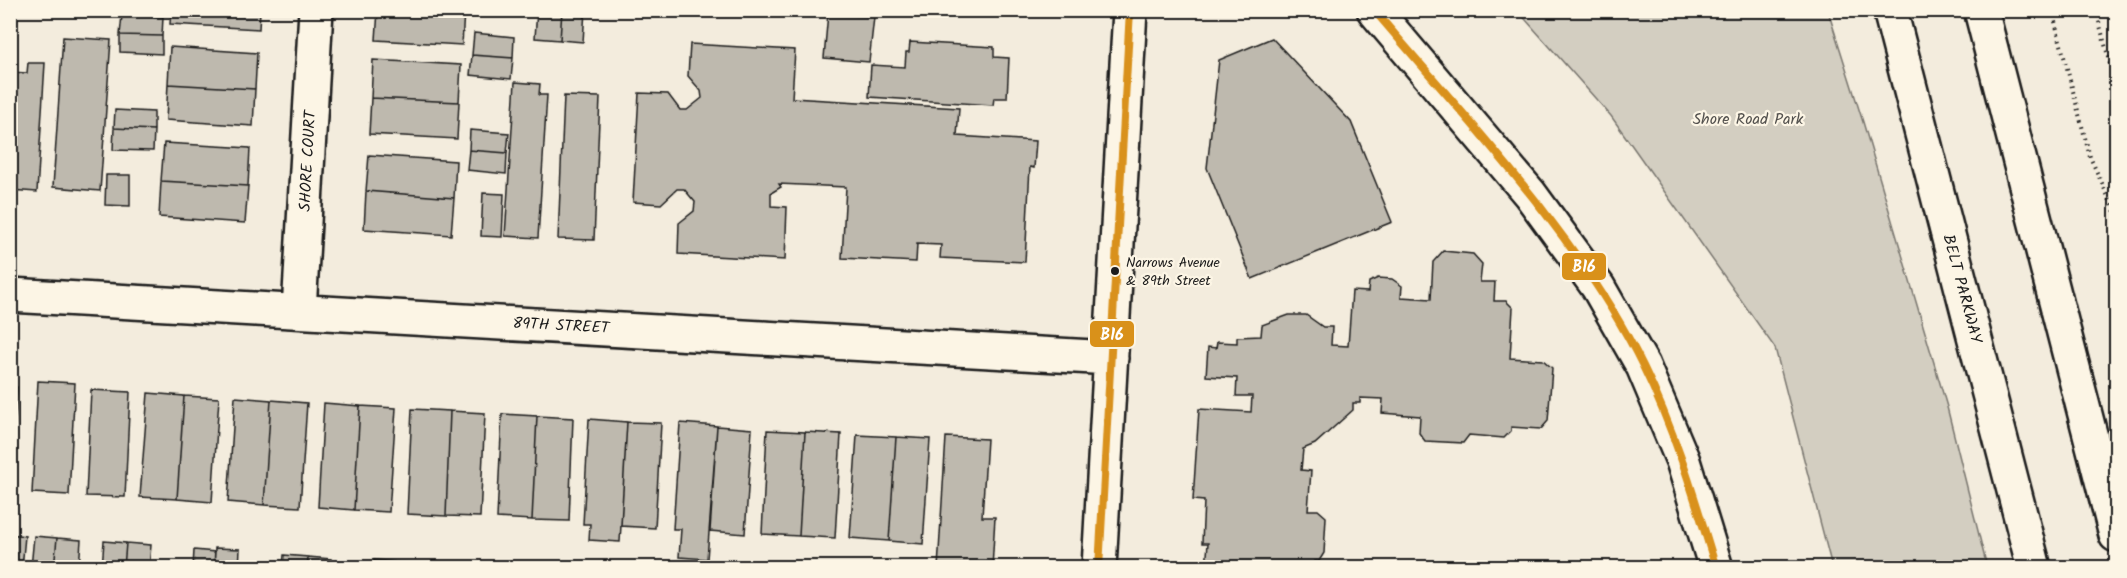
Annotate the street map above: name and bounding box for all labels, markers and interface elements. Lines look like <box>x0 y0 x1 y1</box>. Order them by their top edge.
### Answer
park label: Shore Road Park <box>1693 107 1804 132</box>
street label: SHORE COURT <box>293 108 323 212</box>
street label: BELT PARKWAY <box>1935 232 1989 347</box>
place label: Narrows Avenue & 89th Street <box>1126 252 1221 292</box>
line badge: B16 <box>1561 252 1607 281</box>
text: B16 <box>1572 255 1596 280</box>
marker: Narrows Avenue & 89th Street <box>1109 265 1121 277</box>
street label: 89TH STREET <box>512 311 611 341</box>
line badge: B16 <box>1089 320 1135 348</box>
text: B16 <box>1100 323 1124 348</box>

